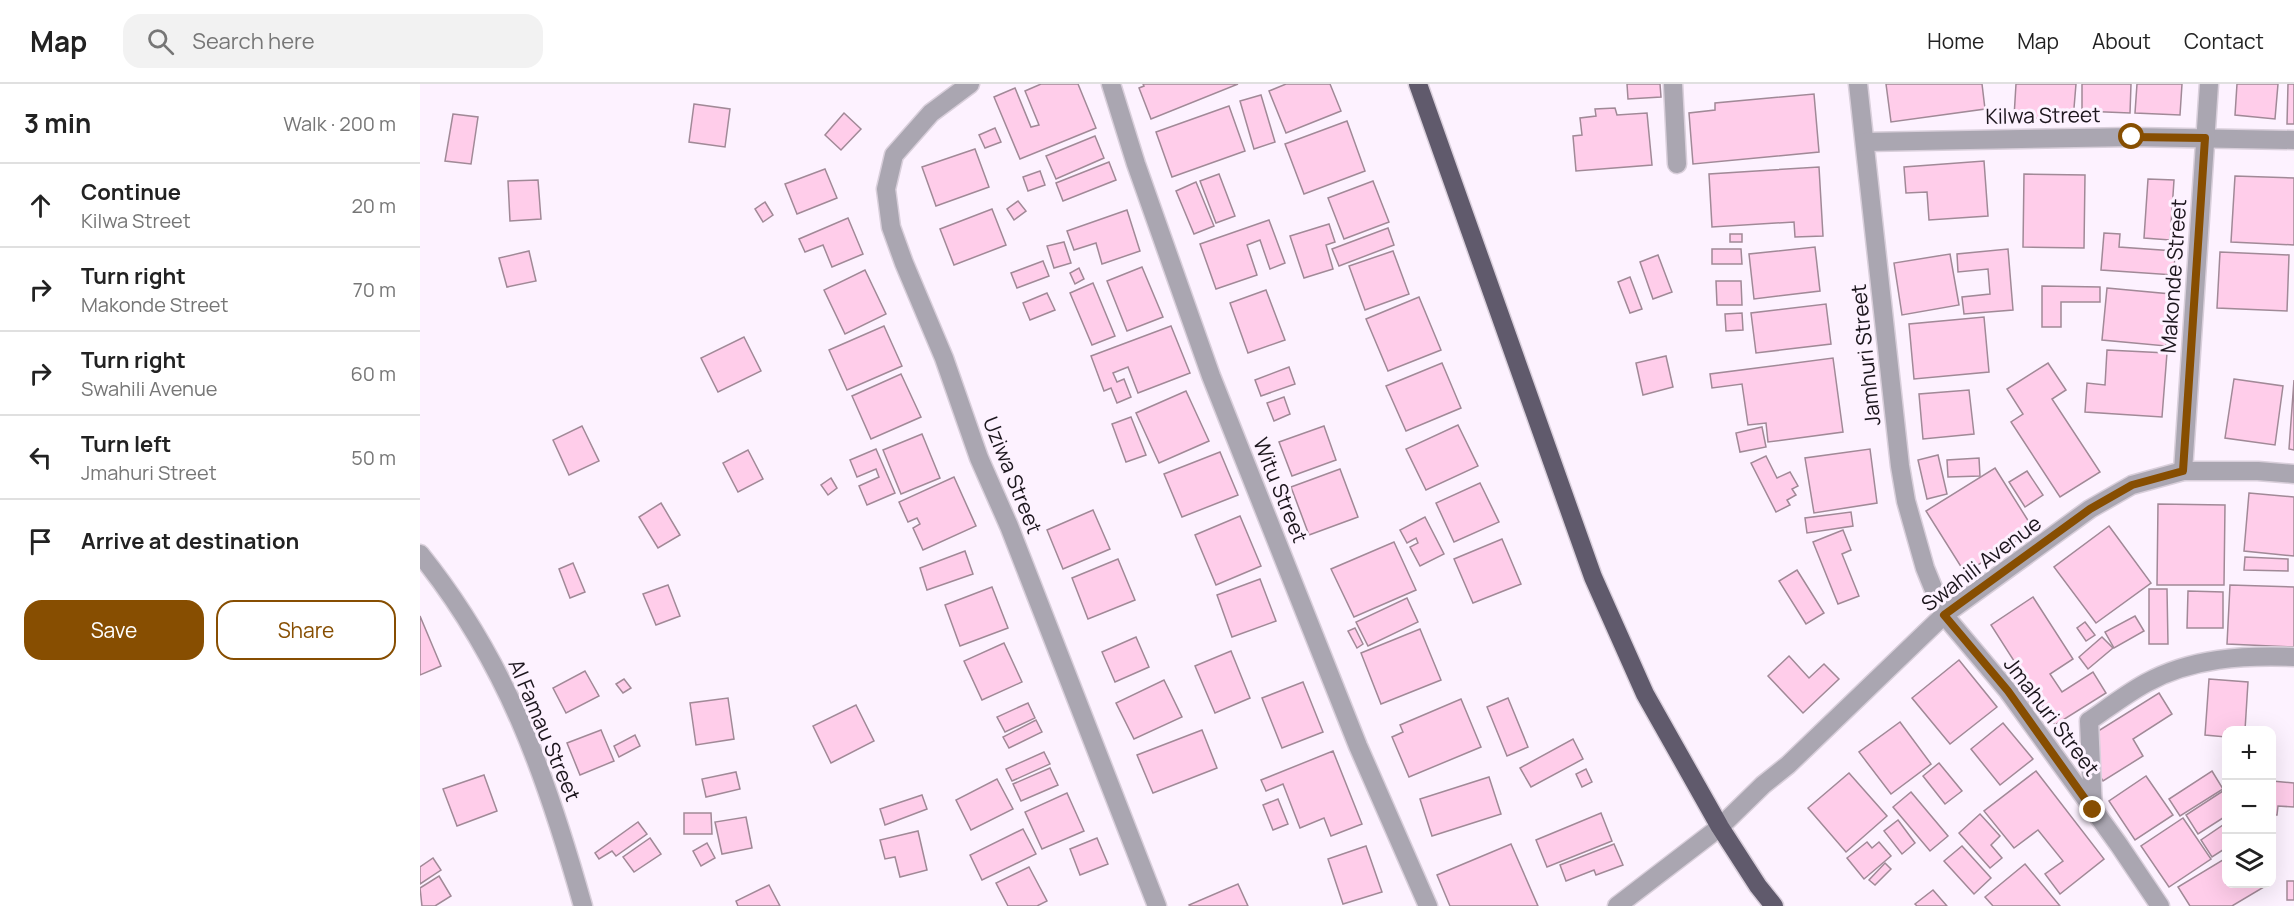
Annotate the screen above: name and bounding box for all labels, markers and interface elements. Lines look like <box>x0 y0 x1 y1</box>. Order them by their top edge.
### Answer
search box <box>123 14 543 68</box>
text: Map <box>30 22 87 60</box>
icon: search <box>144 25 177 58</box>
text: Search here <box>192 26 315 56</box>
text: Home <box>1927 27 1984 55</box>
text: Map <box>2017 27 2059 55</box>
text: About <box>2092 27 2151 55</box>
text: Contact <box>2184 27 2264 55</box>
street label: Kilwa Street <box>1985 100 2101 130</box>
text: 3 min <box>24 105 91 141</box>
text: Walk · 200 m <box>283 110 396 137</box>
route start <box>2118 123 2144 149</box>
text: Continue <box>81 177 181 207</box>
icon: ahead <box>24 189 57 222</box>
text: 20 m <box>351 192 396 219</box>
street label: Makonde Street <box>2154 198 2192 354</box>
text: Kilwa Street <box>81 207 191 234</box>
text: Turn right <box>81 261 186 291</box>
icon: right <box>24 273 57 306</box>
text: 70 m <box>353 276 396 303</box>
street label: Jamhuri Street <box>1844 283 1886 427</box>
text: Makonde Street <box>81 291 229 318</box>
text: Turn right <box>81 345 186 375</box>
icon: right <box>24 357 57 390</box>
text: 60 m <box>350 360 396 387</box>
text: Swahili Avenue <box>81 375 218 402</box>
street label: Uziwa Street <box>977 412 1049 538</box>
text: Turn left <box>81 429 171 459</box>
street label: Witu Street <box>1247 433 1315 547</box>
icon: left <box>24 441 57 474</box>
text: 50 m <box>351 444 396 471</box>
text: Jmahuri Street <box>81 459 217 486</box>
street label: Swahili Avenue <box>1915 509 2047 617</box>
icon: arrive <box>24 525 57 558</box>
text: Arrive at destination <box>81 526 299 556</box>
button: Save <box>24 600 204 660</box>
button: Share <box>216 600 396 660</box>
street label: Jmahuri Street <box>1998 651 2106 781</box>
street label: Al Famau Street <box>502 655 588 805</box>
map controls <box>2222 726 2276 888</box>
button: + <box>2222 726 2276 780</box>
button: − <box>2222 780 2276 834</box>
route end <box>2079 796 2105 822</box>
button: layers <box>2222 834 2276 888</box>

